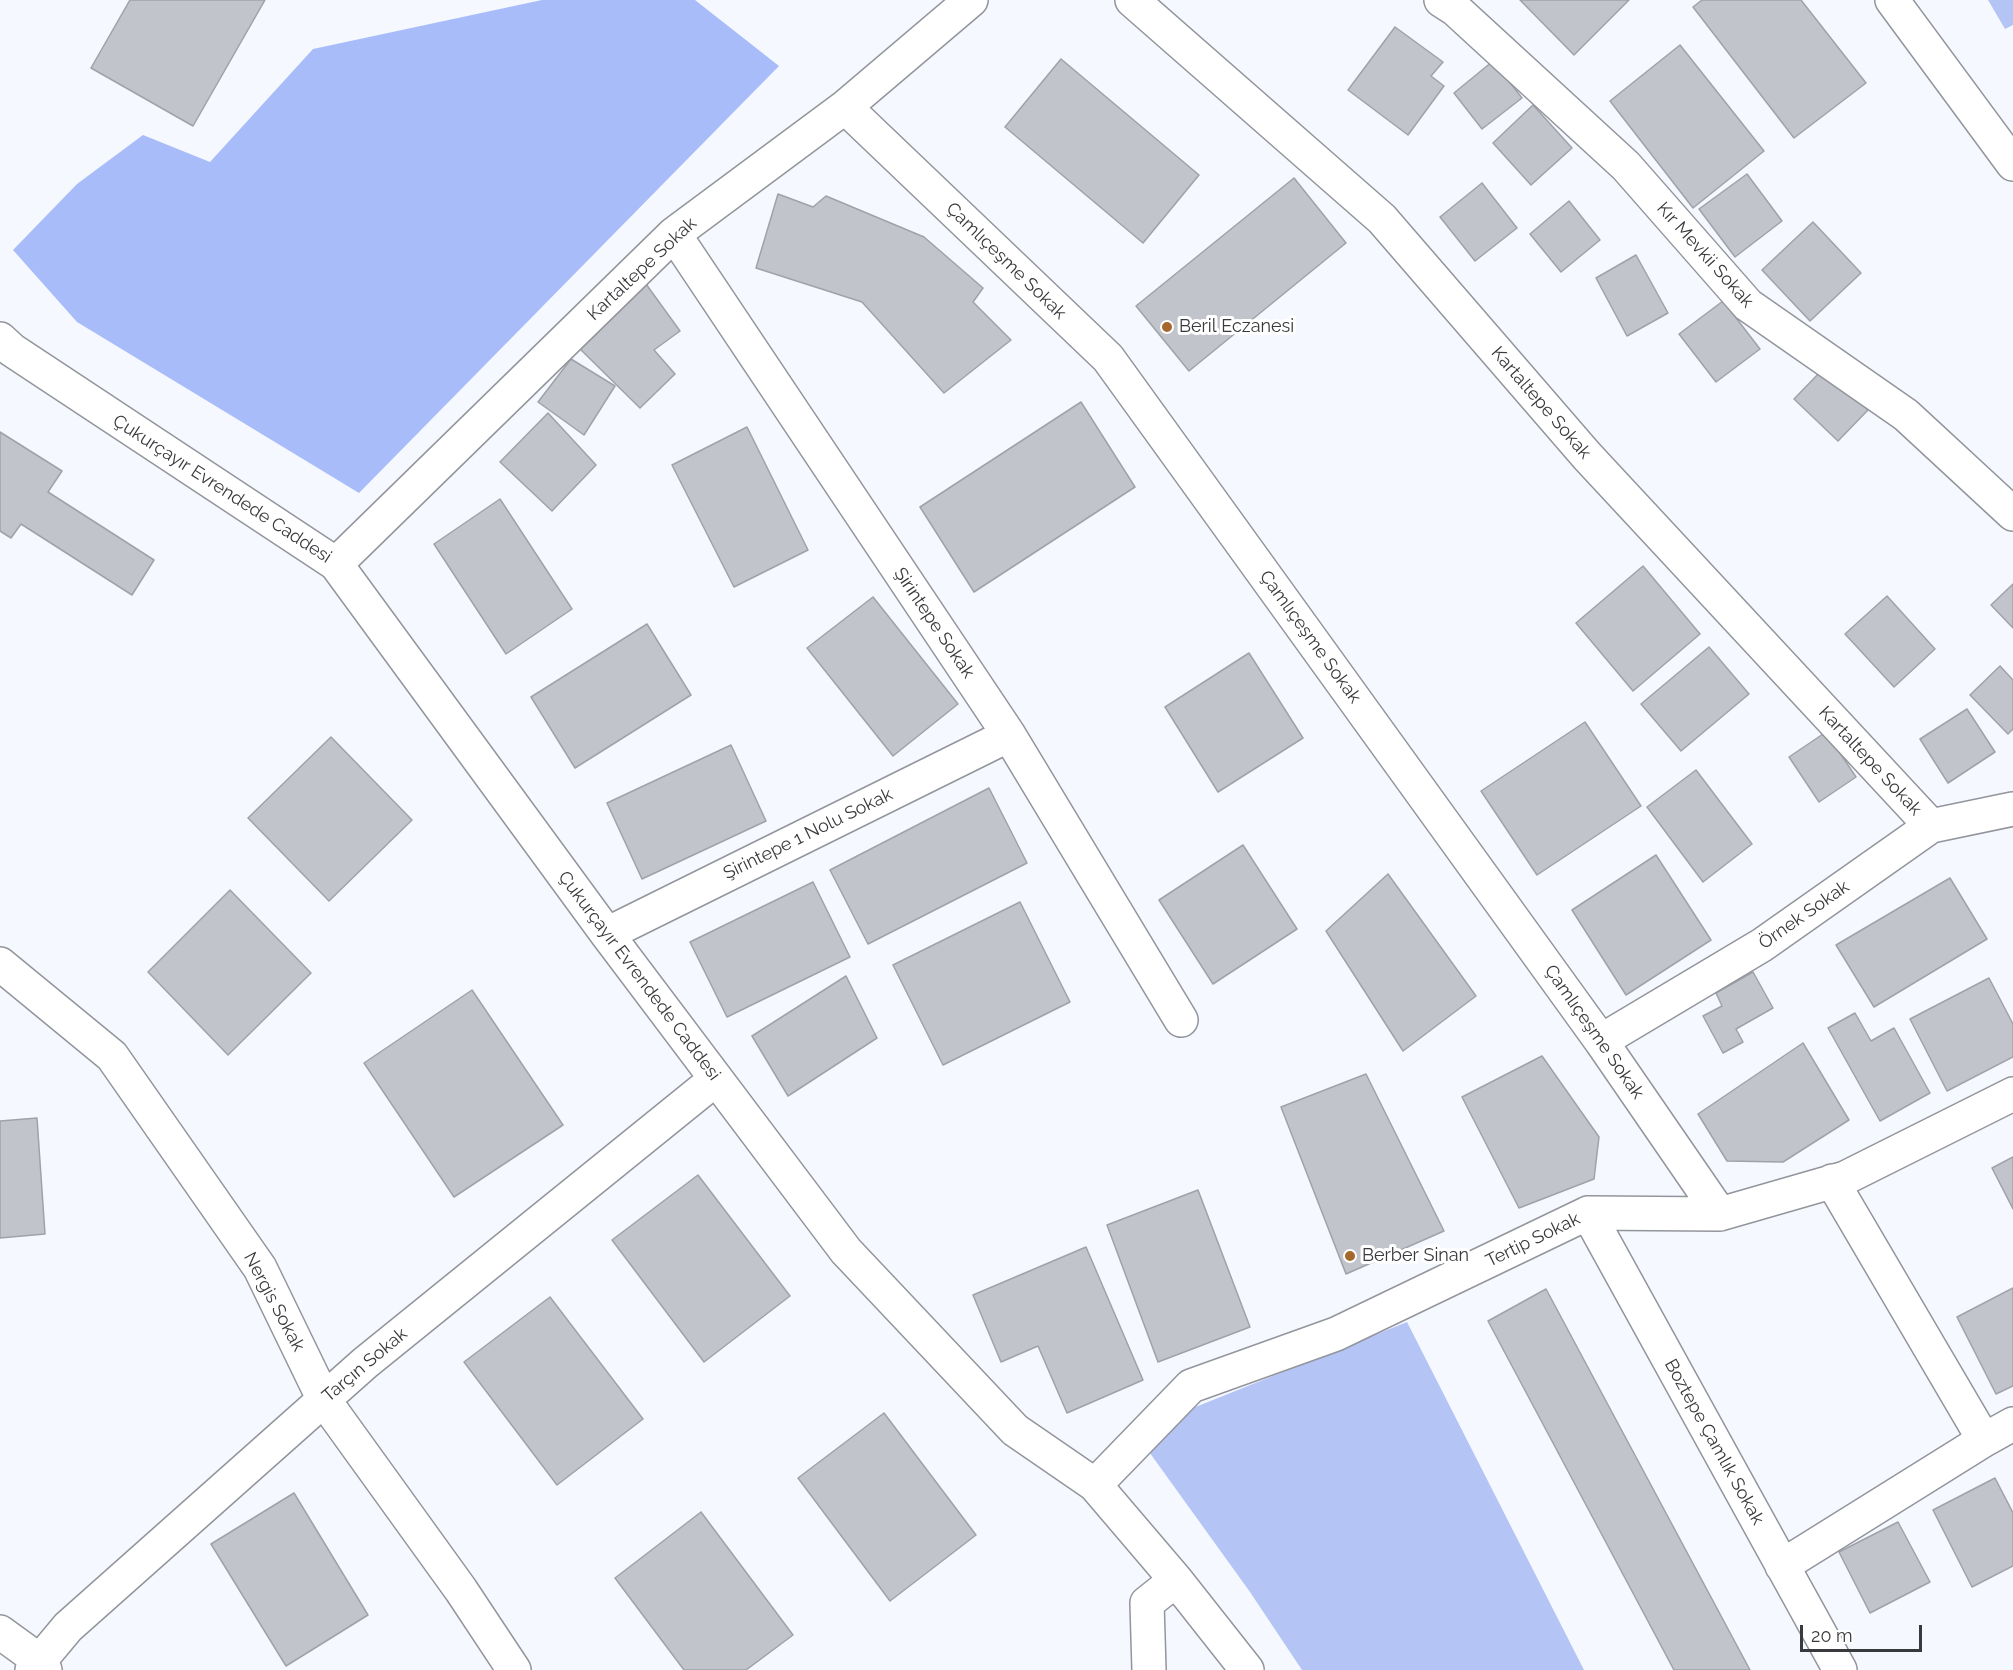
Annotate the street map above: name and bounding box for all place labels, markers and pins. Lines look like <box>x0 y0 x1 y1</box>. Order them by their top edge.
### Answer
place label: Beril Eczanesi <box>1179 316 1294 338</box>
marker: Beril Eczanesi <box>1160 320 1174 334</box>
place label: Berber Sinan <box>1362 1245 1469 1267</box>
marker: Berber Sinan <box>1343 1249 1357 1263</box>

